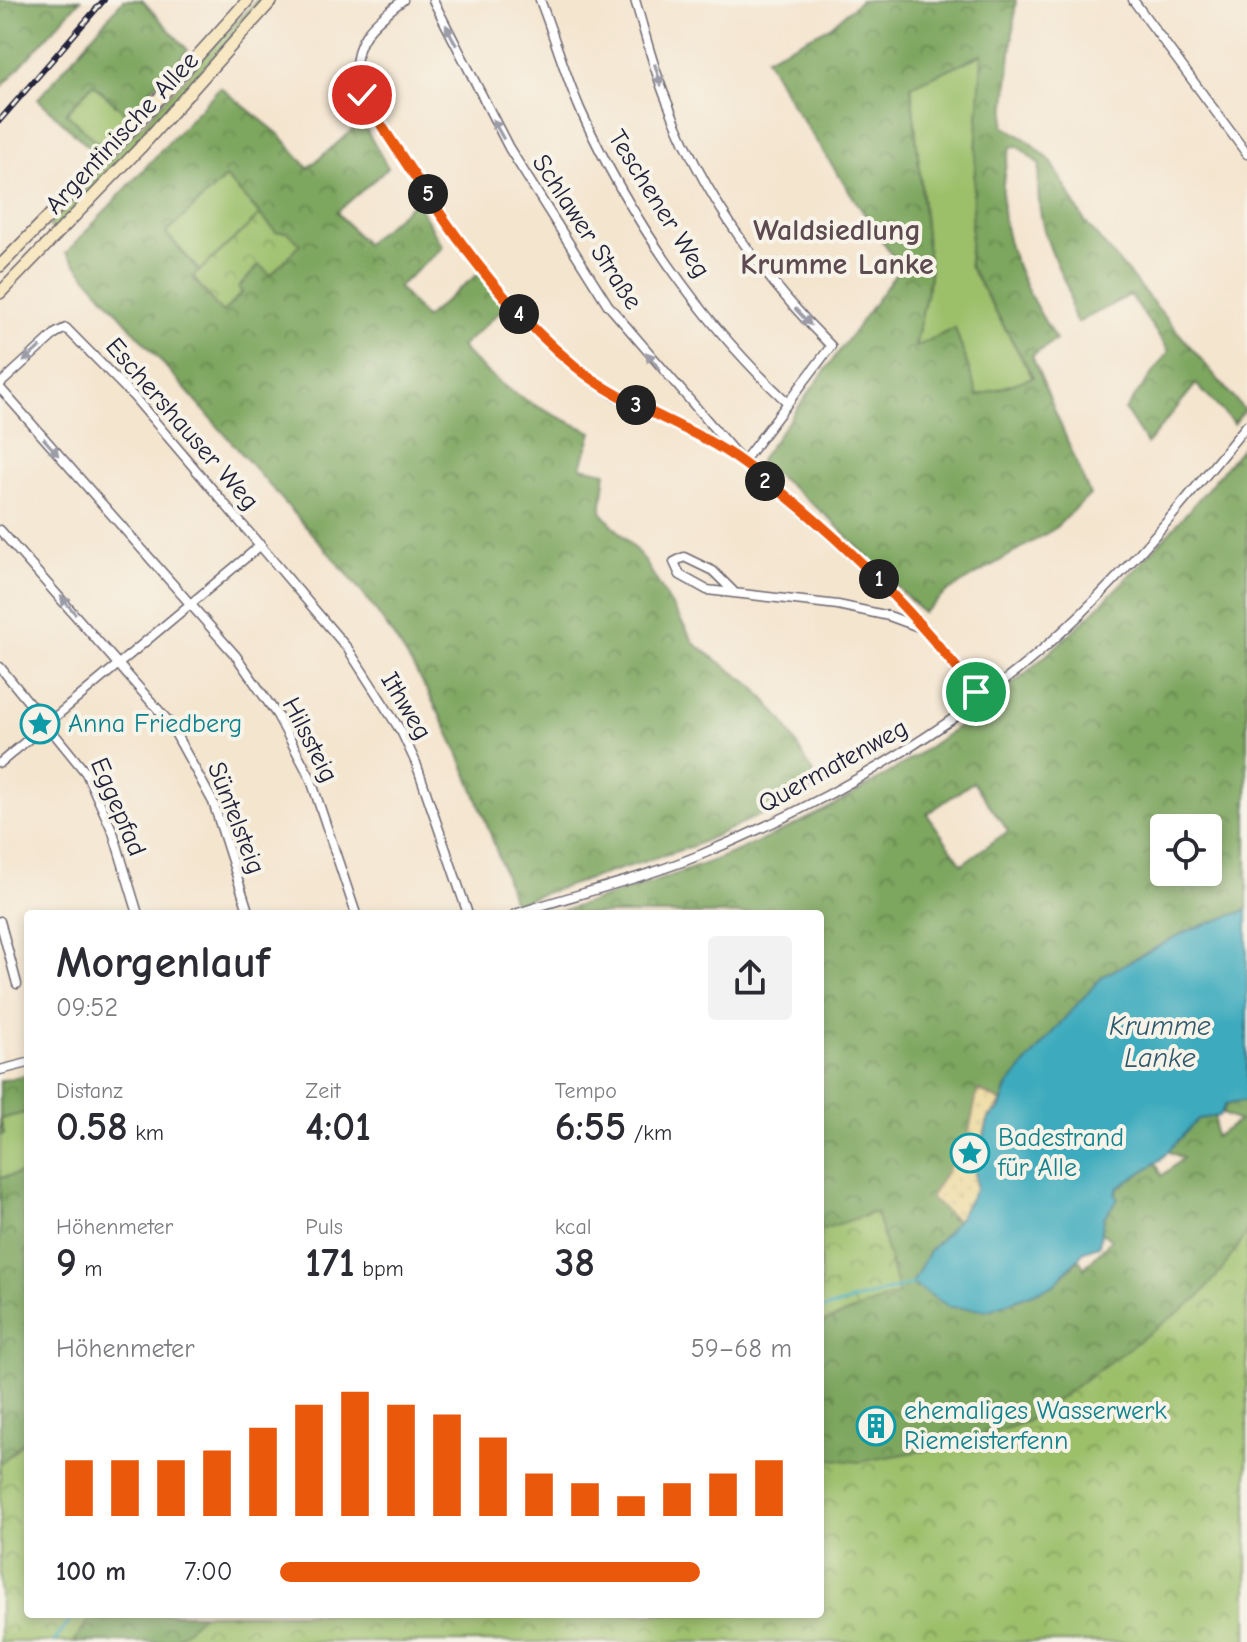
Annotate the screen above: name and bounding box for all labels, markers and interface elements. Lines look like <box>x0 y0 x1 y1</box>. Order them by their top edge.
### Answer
one-way arrow <box>444 24 458 46</box>
street label: Argentinische Allee <box>39 46 205 220</box>
pin <box>328 61 396 129</box>
one-way arrow <box>652 63 665 87</box>
icon: check <box>340 73 384 117</box>
one-way arrow <box>491 117 505 140</box>
street label: Teschener Weg <box>602 124 716 284</box>
street label: Schlawer Straße <box>526 149 648 315</box>
pin: 5 <box>408 174 448 214</box>
text: 5 <box>422 181 434 207</box>
district label: Waldsiedlung Krumme Lanke <box>740 213 934 282</box>
pin: 4 <box>499 294 539 334</box>
text: 4 <box>514 301 524 327</box>
one-way arrow <box>793 307 811 326</box>
street label: Eschershauser Weg <box>99 332 265 516</box>
one-way arrow <box>23 345 42 363</box>
one-way arrow <box>645 351 662 372</box>
pin: 3 <box>616 385 656 425</box>
text: 3 <box>631 392 641 418</box>
one-way arrow <box>42 436 59 456</box>
pin: 2 <box>745 461 785 501</box>
text: 2 <box>760 468 770 494</box>
pin: 1 <box>859 559 899 599</box>
text: 1 <box>875 566 883 592</box>
one-way arrow <box>60 595 77 615</box>
pin <box>942 658 1010 726</box>
street label: Ithweg <box>374 667 438 745</box>
icon: arrive <box>954 670 998 714</box>
street label: Hilssteig <box>276 692 344 788</box>
place icon: Anna Friedberg <box>19 703 61 745</box>
place label: Anna Friedberg <box>68 709 242 739</box>
street label: Quermatenweg <box>753 713 913 819</box>
street label: Eggepfad <box>84 753 152 861</box>
street label: Süntelsteig <box>201 758 271 878</box>
map controls <box>1150 814 1222 886</box>
button: locate <box>1150 814 1222 886</box>
button: share <box>708 936 792 1020</box>
text: Morgenlauf <box>56 937 270 988</box>
text: 09:52 <box>56 993 118 1023</box>
water label: Krumme Lanke <box>1109 1010 1211 1074</box>
text: Distanz <box>56 1078 123 1104</box>
text: Zeit <box>305 1078 340 1104</box>
text: Tempo <box>555 1078 617 1104</box>
text: 0.58 <box>56 1104 128 1150</box>
text: 4:01 <box>305 1104 371 1150</box>
text: 6:55 <box>555 1104 626 1150</box>
text: km <box>128 1120 164 1146</box>
text: /km <box>626 1120 672 1146</box>
place label: Badestrand für Alle <box>997 1123 1124 1183</box>
place icon: Badestrand für Alle <box>949 1132 991 1174</box>
text: Höhenmeter <box>56 1214 173 1240</box>
text: Puls <box>305 1214 343 1240</box>
text: kcal <box>555 1214 592 1240</box>
text: 9 <box>56 1240 77 1286</box>
text: 171 <box>305 1240 355 1286</box>
text: 38 <box>555 1240 595 1286</box>
text: m <box>77 1256 102 1282</box>
text: bpm <box>355 1256 404 1282</box>
text: Höhenmeter <box>56 1334 194 1364</box>
text: 59–68 m <box>691 1334 792 1364</box>
place label: ehemaliges Wasserwerk Riemeisterfenn <box>904 1396 1167 1456</box>
building icon: ehemaliges Wasserwerk Riemeisterfenn <box>855 1405 897 1447</box>
text: 100 m <box>56 1557 126 1587</box>
text: 7:00 <box>184 1557 233 1587</box>

